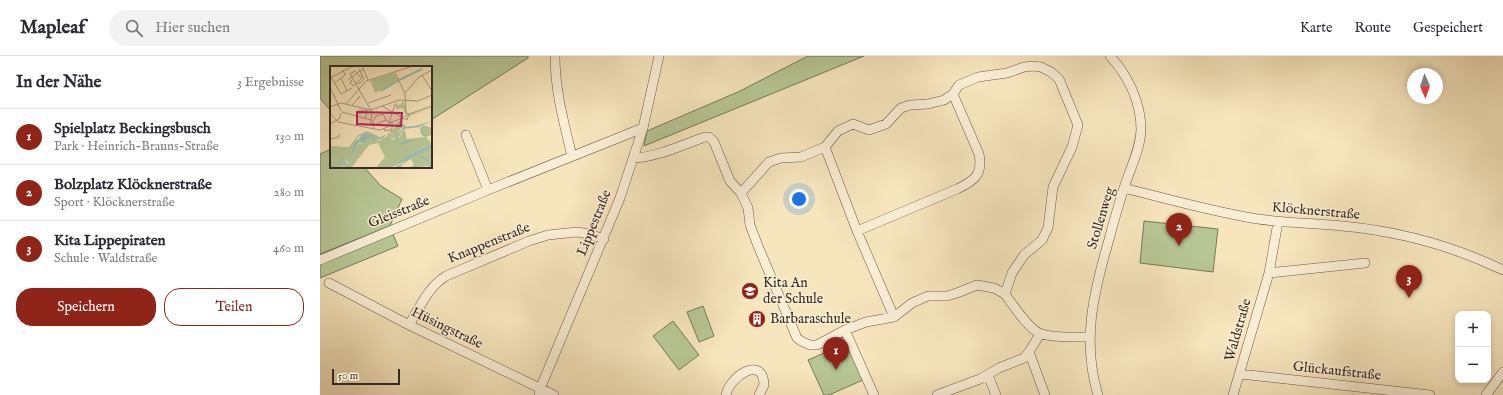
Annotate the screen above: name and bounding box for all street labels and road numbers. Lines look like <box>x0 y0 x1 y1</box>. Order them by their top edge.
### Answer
street label: Stollenweg <box>1083 184 1119 251</box>
street label: Lippestraße <box>573 187 616 259</box>
street label: Gleisstraße <box>366 191 433 232</box>
street label: Klöcknerstraße <box>1271 198 1361 224</box>
street label: Knappenstraße <box>445 218 533 268</box>
street label: Waldstraße <box>1220 296 1256 363</box>
street label: Hüsingstraße <box>408 303 486 353</box>
street label: Glückaufstraße <box>1292 357 1383 385</box>

